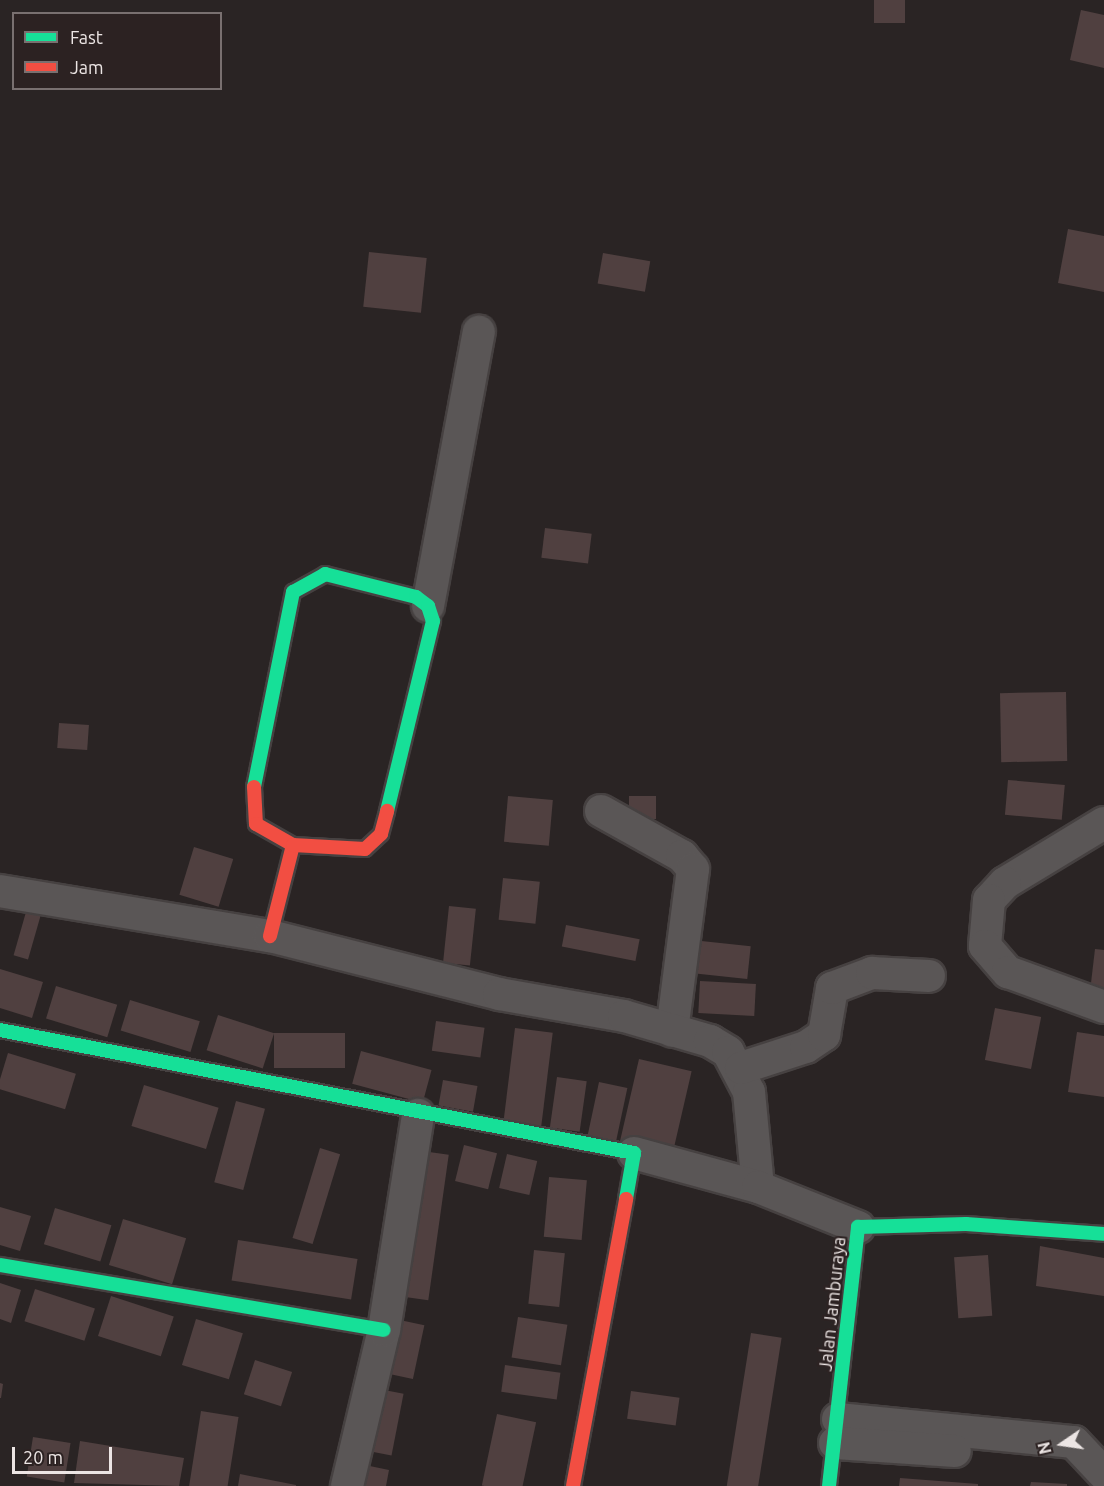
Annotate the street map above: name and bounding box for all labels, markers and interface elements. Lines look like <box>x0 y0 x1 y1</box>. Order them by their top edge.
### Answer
legend <box>12 12 222 90</box>
text: Fast <box>70 27 103 47</box>
text: Jam <box>70 57 104 77</box>
street label: Jalan Jamburaya <box>814 1236 850 1372</box>
north arrow <box>1032 1414 1092 1474</box>
scale bar <box>15 1435 116 1473</box>
text: N <box>1034 1440 1055 1456</box>
text: 20 m <box>23 1447 63 1467</box>

